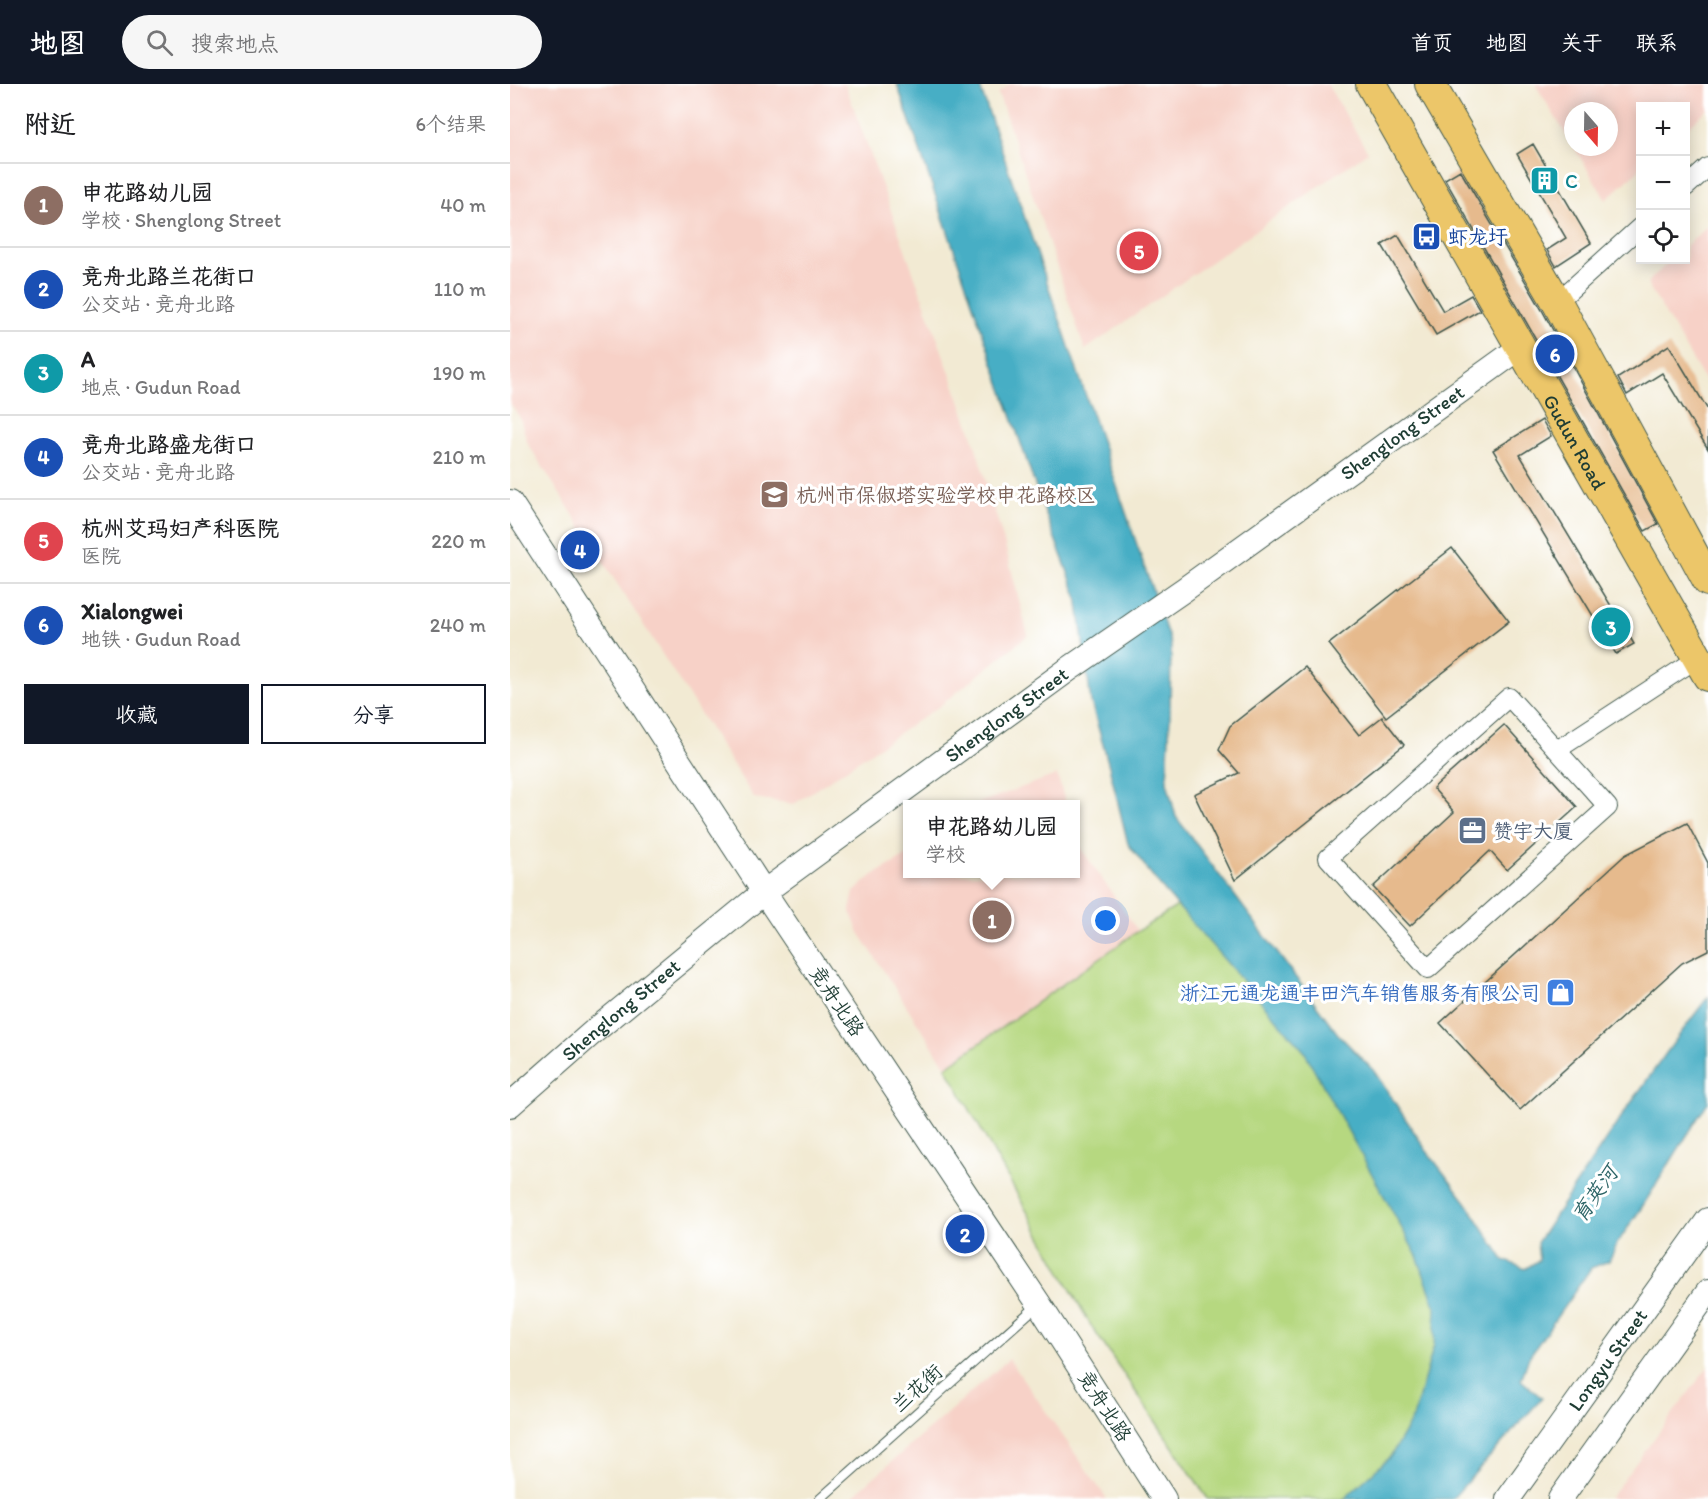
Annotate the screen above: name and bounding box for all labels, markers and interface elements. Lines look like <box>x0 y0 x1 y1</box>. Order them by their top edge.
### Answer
search box <box>122 15 542 69</box>
text: 地图 <box>30 26 86 60</box>
icon: search <box>143 26 176 59</box>
text: 搜索地点 <box>191 30 279 57</box>
text: 首页 <box>1411 30 1453 55</box>
text: 地图 <box>1486 30 1528 55</box>
text: 关于 <box>1561 30 1603 55</box>
text: 联系 <box>1636 30 1678 55</box>
north arrow <box>1564 102 1618 156</box>
map controls <box>1636 102 1690 264</box>
button: + <box>1636 102 1690 156</box>
text: 附近 <box>24 108 76 140</box>
text: 6个结果 <box>415 112 486 136</box>
button: − <box>1636 156 1690 210</box>
building icon: C <box>1528 165 1560 197</box>
place label: C <box>1565 169 1578 193</box>
text: 申花路幼儿园 <box>81 179 213 206</box>
text: 1 <box>39 193 48 217</box>
text: 40 m <box>440 193 486 217</box>
text: 学校 · Shenglong Street <box>81 208 281 232</box>
button: locate <box>1636 210 1690 264</box>
bus stop icon: 虾龙圩 <box>1411 221 1443 253</box>
place label: 虾龙圩 <box>1448 225 1508 249</box>
pin: 5 <box>1120 228 1158 274</box>
text: 竞舟北路兰花街口 <box>81 263 257 290</box>
text: 2 <box>38 277 49 301</box>
text: 110 m <box>434 277 486 301</box>
text: 公交站 · 竞舟北路 <box>81 292 235 316</box>
pin: 6 <box>1536 332 1574 376</box>
text: A <box>81 346 95 373</box>
text: 3 <box>38 361 49 385</box>
text: 190 m <box>433 361 486 385</box>
text: 地点 · Gudun Road <box>81 375 241 399</box>
street label: Shenglong Street <box>1336 380 1469 485</box>
street label: Gudun Road <box>1538 390 1612 494</box>
text: 竞舟北路盛龙街口 <box>81 431 257 458</box>
text: 4 <box>37 445 50 469</box>
text: 210 m <box>433 445 486 469</box>
text: 公交站 · 竞舟北路 <box>81 460 235 484</box>
school or university icon: 杭州市保俶塔实验学校申花路校区 <box>759 479 791 511</box>
place label: 杭州市保俶塔实验学校申花路校区 <box>796 483 1096 507</box>
text: 杭州艾玛妇产科医院 <box>81 515 279 542</box>
pin: 4 <box>560 528 600 572</box>
text: 5 <box>38 529 49 553</box>
text: 220 m <box>431 529 486 553</box>
text: 医院 <box>81 544 121 568</box>
text: Xialongwei <box>81 598 183 625</box>
pin: 3 <box>1592 604 1630 650</box>
text: 6 <box>38 613 49 637</box>
text: 240 m <box>430 613 486 637</box>
text: 地铁 · Gudun Road <box>81 627 241 651</box>
street label: Shenglong Street <box>940 662 1073 768</box>
button: 收藏 <box>24 684 249 744</box>
button: 分享 <box>261 684 486 744</box>
popup <box>903 800 1080 878</box>
text: 申花路幼儿园 <box>925 813 1058 840</box>
office icon: 赞宇大厦 <box>1456 815 1488 847</box>
place label: 赞宇大厦 <box>1493 819 1573 843</box>
text: 学校 <box>925 842 965 866</box>
pin: 1 <box>972 898 1012 942</box>
your location <box>1091 906 1120 935</box>
street label: Shenglong Street <box>557 954 685 1066</box>
street label: 竞舟北路 <box>805 961 870 1042</box>
shop icon: 浙江元通龙通丰田汽车销售服务有限公司 <box>1545 977 1577 1009</box>
place label: 浙江元通龙通丰田汽车销售服务有限公司 <box>1180 981 1540 1005</box>
water label: 育英河 <box>1566 1158 1625 1227</box>
pin: 2 <box>946 1212 984 1256</box>
street label: Longyu Street <box>1563 1304 1652 1416</box>
street label: 兰花街 <box>887 1359 947 1417</box>
street label: 竞舟北路 <box>1073 1366 1137 1447</box>

